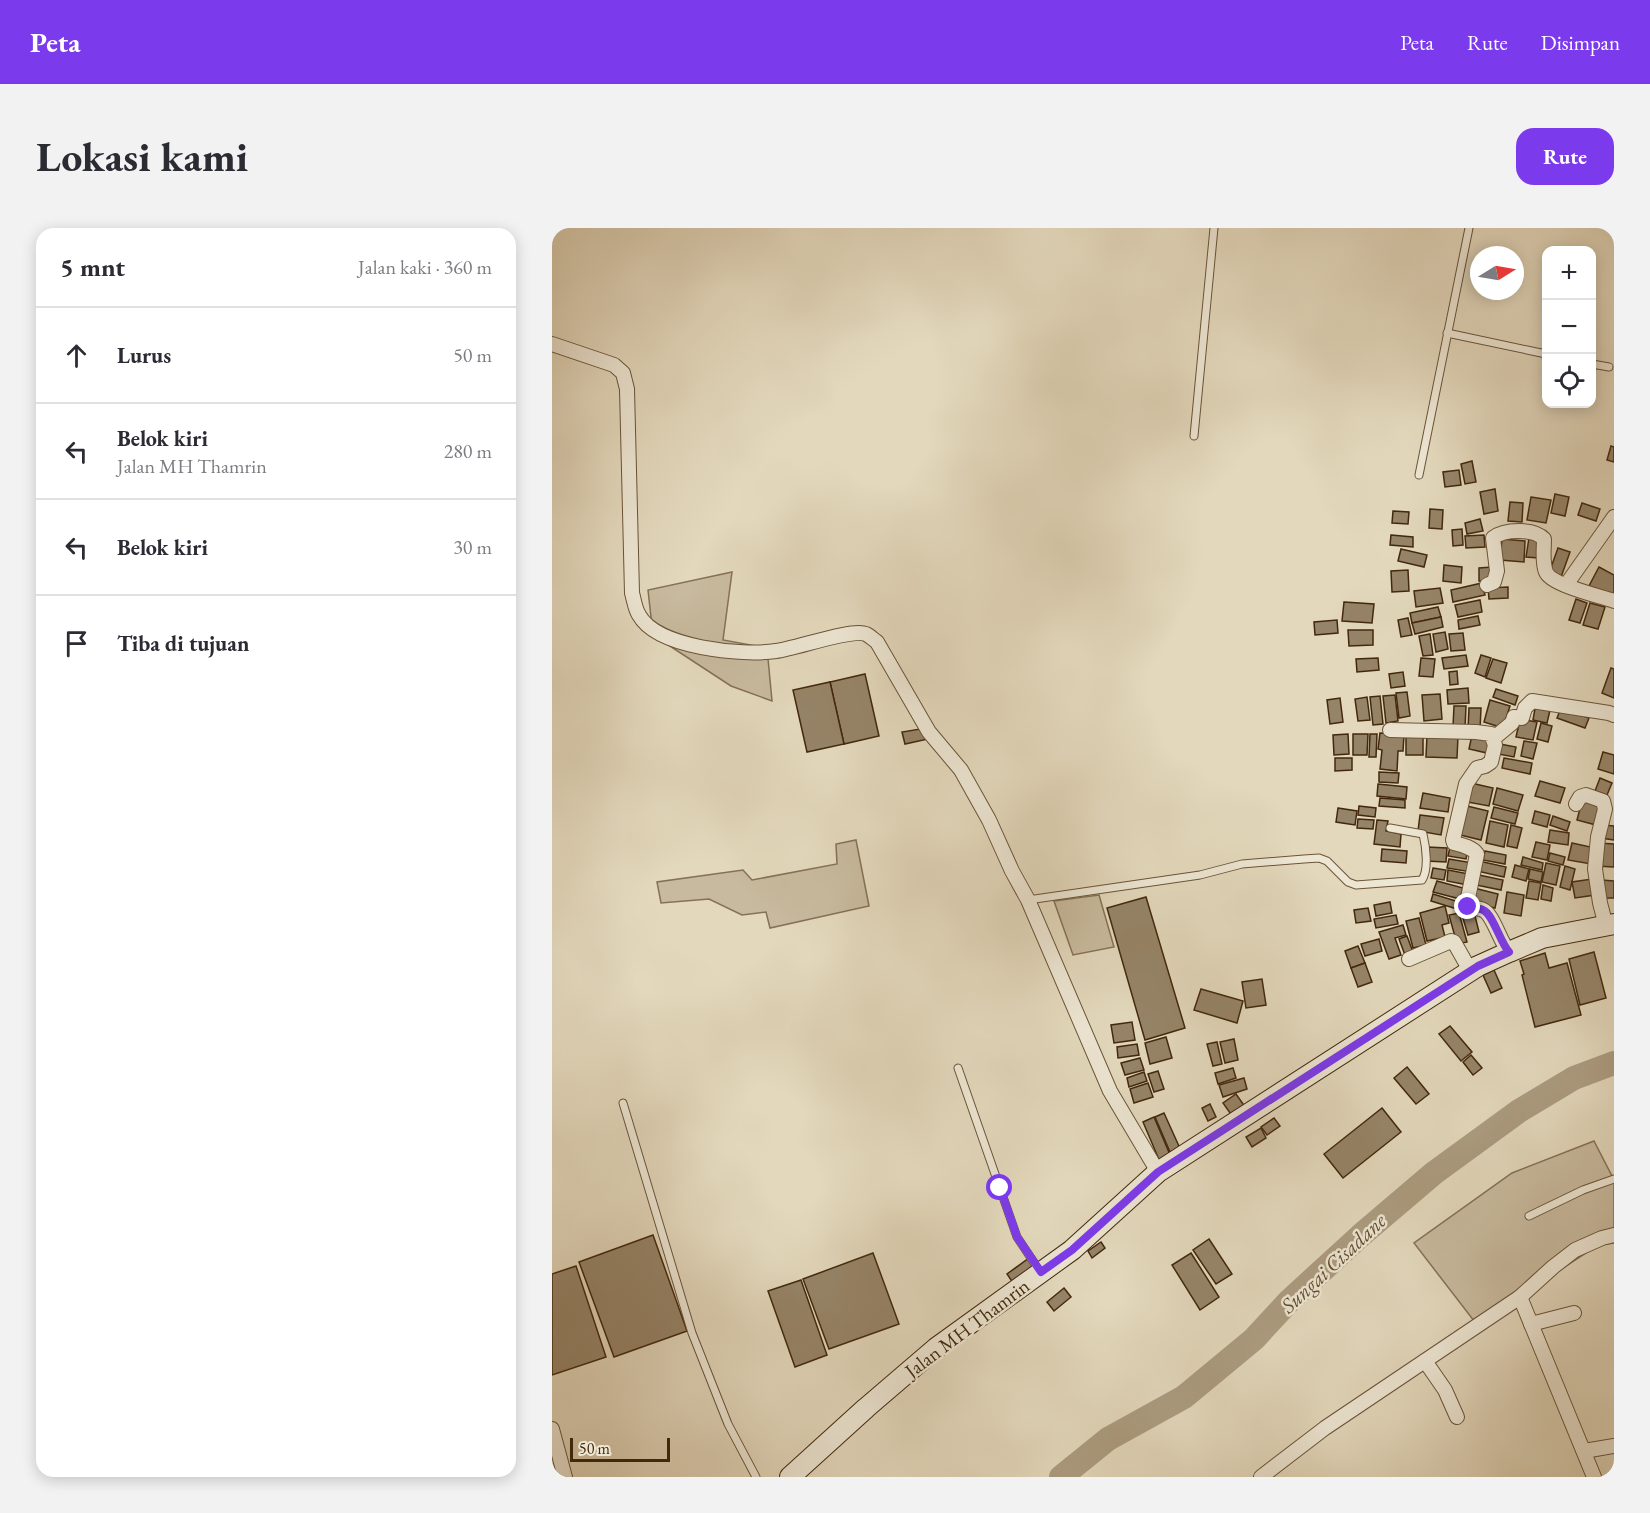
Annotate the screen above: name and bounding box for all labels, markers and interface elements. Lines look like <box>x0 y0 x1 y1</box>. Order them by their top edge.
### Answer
text: Peta <box>30 24 81 60</box>
text: Peta <box>1400 29 1434 56</box>
text: Rute <box>1467 29 1508 56</box>
text: Disimpan <box>1541 29 1620 56</box>
button: Rute <box>1516 128 1614 185</box>
text: Lokasi kami <box>36 129 248 184</box>
north arrow <box>1470 246 1524 300</box>
map controls <box>1542 246 1596 408</box>
button: + <box>1542 246 1596 300</box>
text: 5 mnt <box>60 250 125 284</box>
text: Jalan kaki · 360 m <box>358 254 492 280</box>
button: − <box>1542 300 1596 354</box>
icon: ahead <box>60 339 93 372</box>
text: Lurus <box>117 341 171 370</box>
text: 50 m <box>453 342 492 368</box>
button: locate <box>1542 354 1596 408</box>
text: Belok kiri <box>117 424 208 453</box>
icon: left <box>60 435 93 468</box>
text: 280 m <box>444 438 492 464</box>
text: Jalan MH Thamrin <box>117 453 267 479</box>
icon: left <box>60 531 93 564</box>
text: Belok kiri <box>117 533 208 562</box>
text: 30 m <box>453 534 492 560</box>
icon: arrive <box>60 627 93 660</box>
text: Tiba di tujuan <box>117 629 249 658</box>
route end <box>1454 893 1480 919</box>
route start <box>986 1174 1012 1200</box>
water label: Sungai Cisadane <box>1274 1207 1392 1319</box>
street label: Jalan MH Thamrin <box>898 1272 1035 1385</box>
scale bar <box>570 1435 670 1462</box>
text: 50 m <box>579 1438 610 1459</box>

